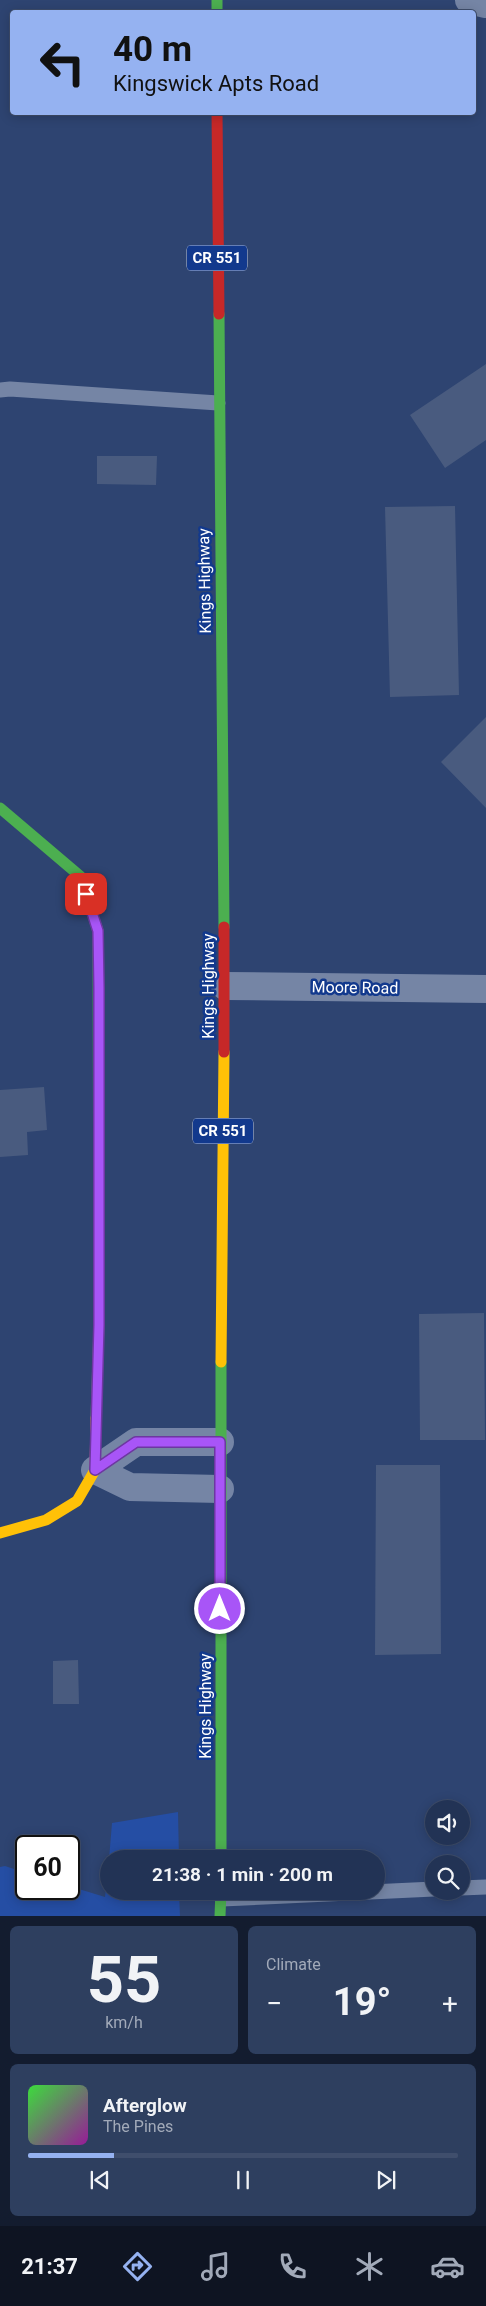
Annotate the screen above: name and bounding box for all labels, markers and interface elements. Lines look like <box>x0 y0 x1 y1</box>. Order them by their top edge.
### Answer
text: 40 m <box>113 29 192 70</box>
icon: left <box>30 30 95 95</box>
text: Kingswick Apts Road <box>113 71 319 96</box>
road number: CR 551 <box>187 246 247 270</box>
street label: Kings Highway <box>194 528 215 634</box>
pin <box>65 873 107 915</box>
icon: arrive <box>72 880 100 908</box>
street label: Kings Highway <box>199 933 218 1039</box>
street label: Moore Road <box>312 977 398 998</box>
road number: CR 551 <box>193 1118 253 1144</box>
position arrow <box>193 1582 245 1634</box>
street label: Kings Highway <box>196 1653 215 1759</box>
map controls <box>425 1800 470 1900</box>
button: sound <box>425 1800 470 1845</box>
speed limit sign: 60 <box>15 1835 80 1900</box>
button: search <box>425 1855 470 1900</box>
text: 21:38 · 1 min · 200 m <box>152 1863 333 1886</box>
text: 55 <box>87 1942 161 2018</box>
text: Climate <box>266 1955 321 1974</box>
text: 19° <box>333 1980 391 2024</box>
text: − <box>266 1987 282 2020</box>
text: + <box>442 1987 458 2020</box>
text: km/h <box>105 2013 143 2032</box>
text: Afterglow <box>103 2094 187 2117</box>
text: The Pines <box>103 2117 173 2136</box>
icon: previous <box>86 2166 114 2194</box>
icon: pause <box>229 2166 257 2194</box>
icon: next <box>372 2166 400 2194</box>
icon: directions <box>120 2249 155 2284</box>
icon: music <box>198 2249 233 2284</box>
icon: phone <box>275 2249 310 2284</box>
icon: climate <box>352 2249 387 2284</box>
icon: car <box>430 2249 465 2284</box>
text: 21:37 <box>21 2254 78 2279</box>

